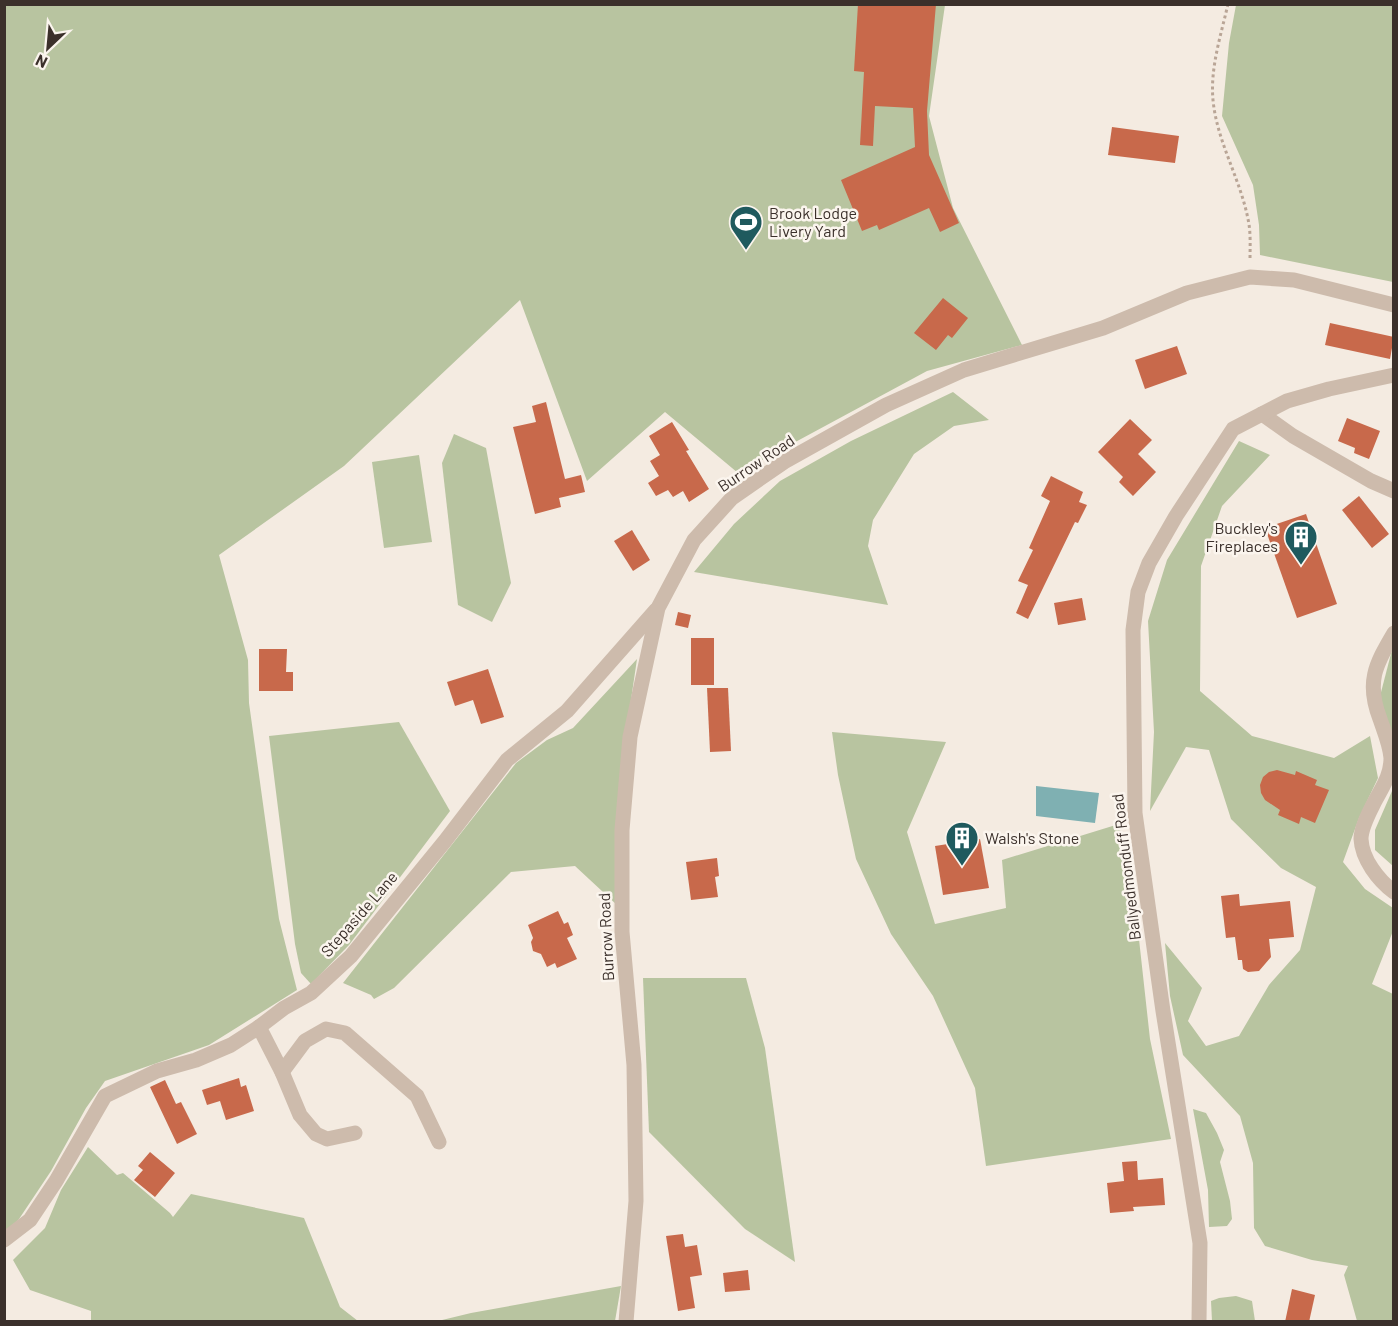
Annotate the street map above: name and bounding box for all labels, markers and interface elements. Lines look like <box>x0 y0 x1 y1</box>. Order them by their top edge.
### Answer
north arrow <box>18 18 78 78</box>
text: N <box>32 51 50 73</box>
place label: Brook Lodge Livery Yard <box>769 203 857 240</box>
sports icon: Brook Lodge Livery Yard <box>728 204 764 251</box>
street label: Burrow Road <box>714 430 798 495</box>
place label: Buckley's Fireplaces <box>1206 518 1278 555</box>
building icon: Buckley's Fireplaces <box>1283 519 1319 566</box>
street label: Ballyedmonduff Road <box>1107 793 1144 941</box>
building icon: Walsh's Stone <box>944 820 980 867</box>
place label: Walsh's Stone <box>985 828 1079 847</box>
street label: Stepaside Lane <box>316 867 401 960</box>
street label: Burrow Road <box>594 892 617 982</box>

